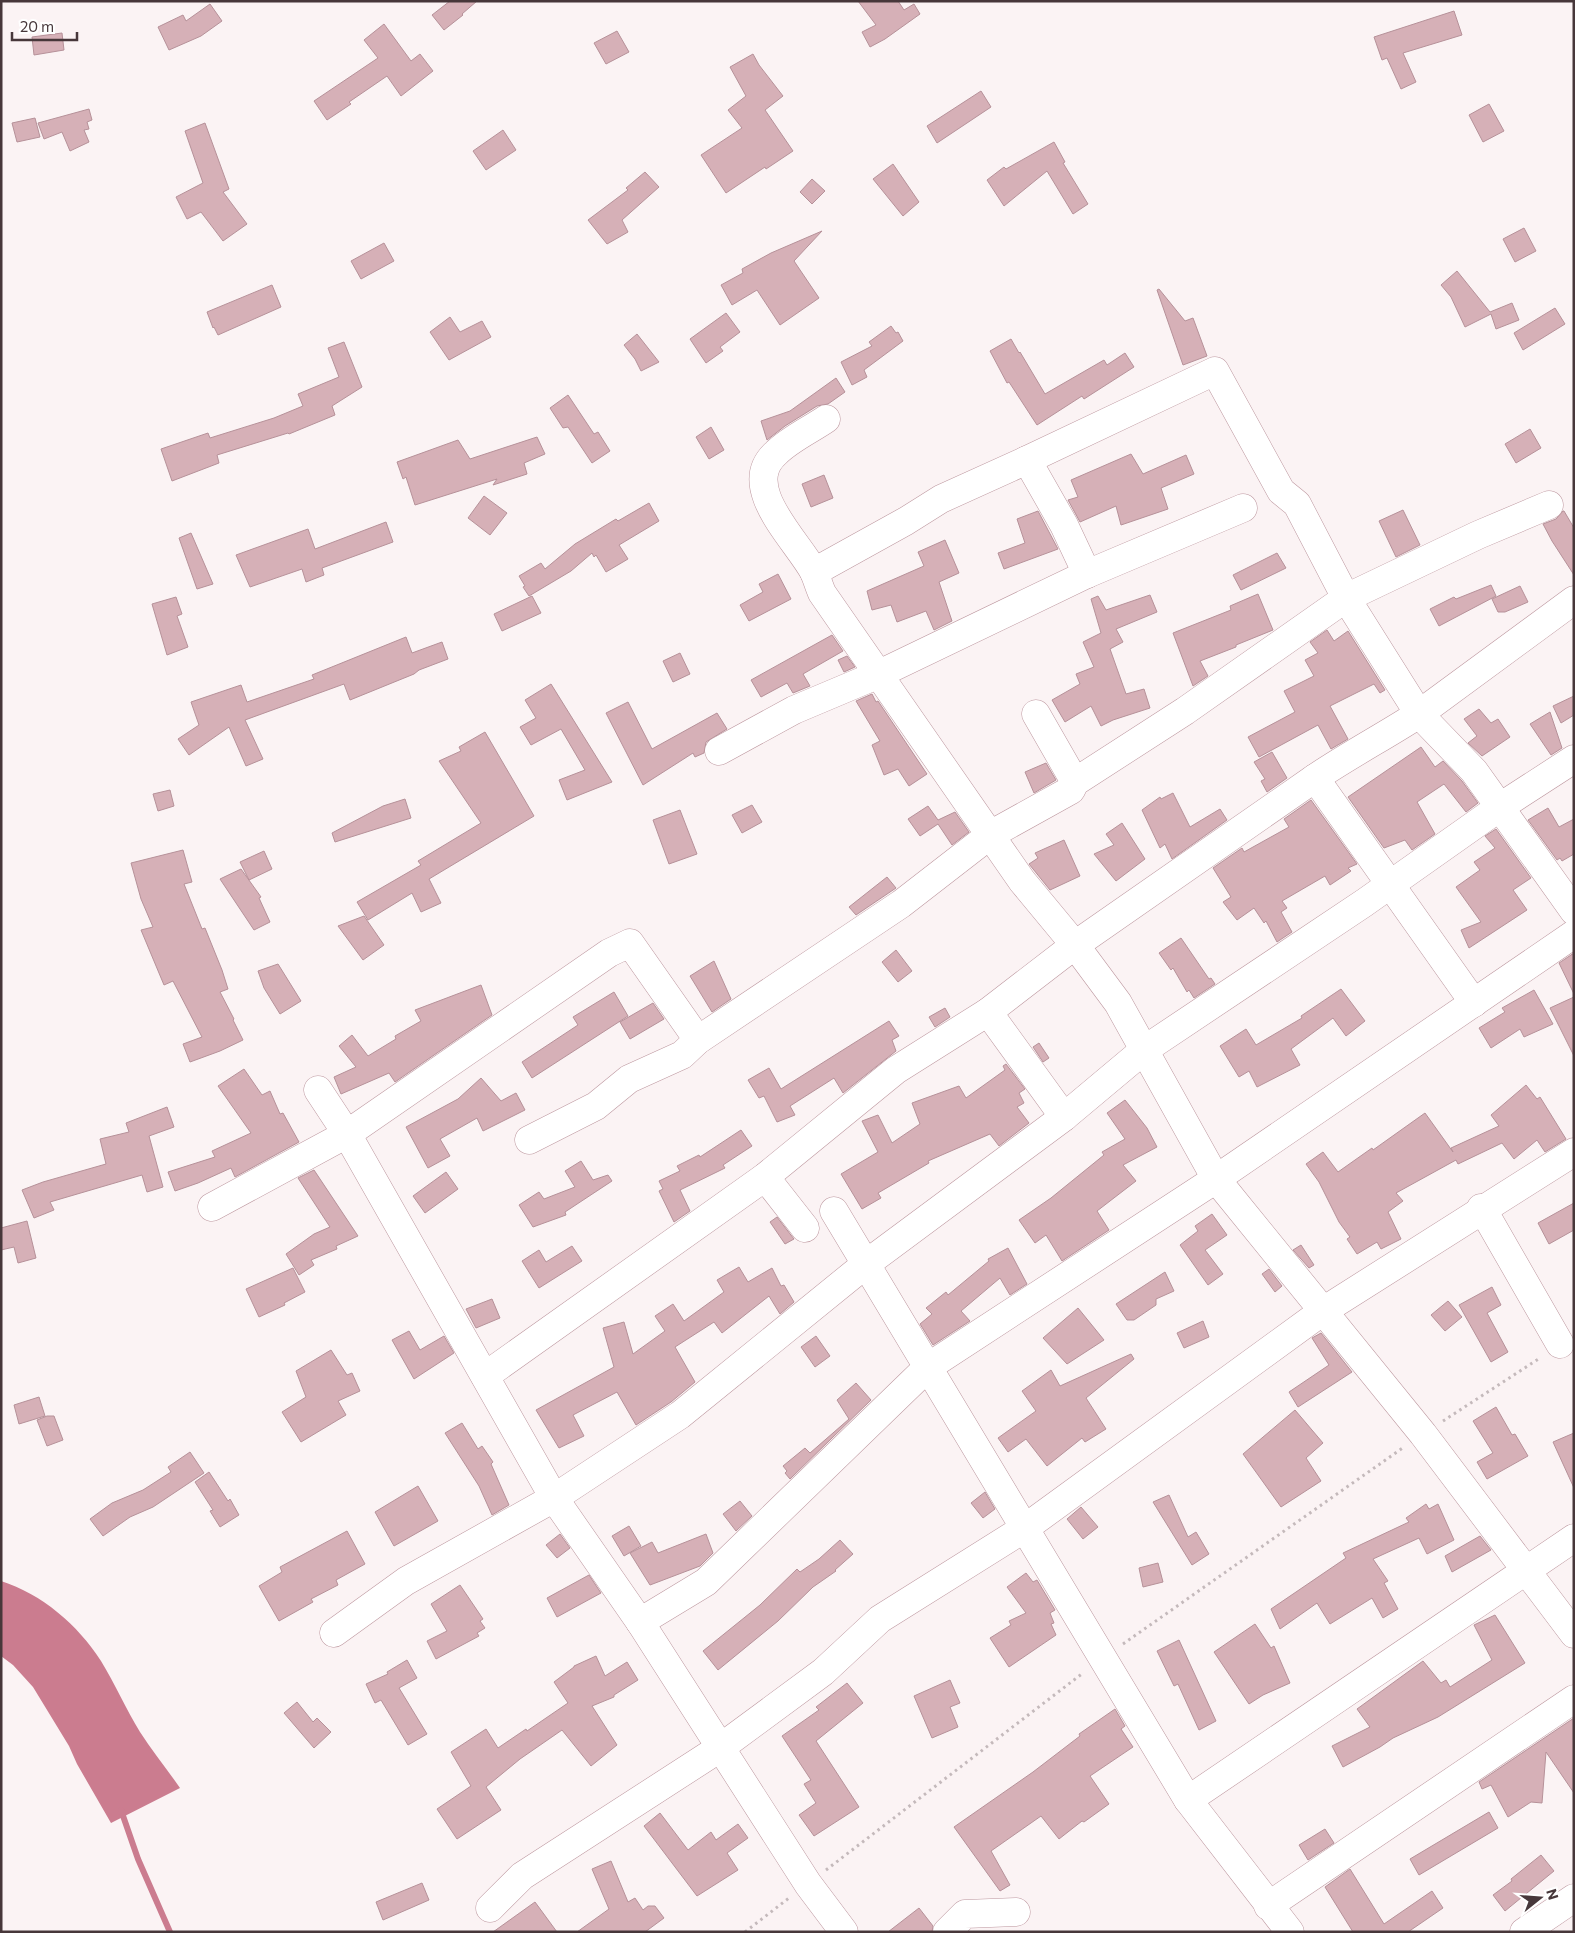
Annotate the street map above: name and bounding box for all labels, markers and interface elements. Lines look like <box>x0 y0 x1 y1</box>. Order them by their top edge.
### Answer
scale bar <box>12 10 78 42</box>
text: 20 m <box>20 17 54 35</box>
north arrow <box>1515 1873 1565 1923</box>
text: N <box>1543 1887 1563 1902</box>

